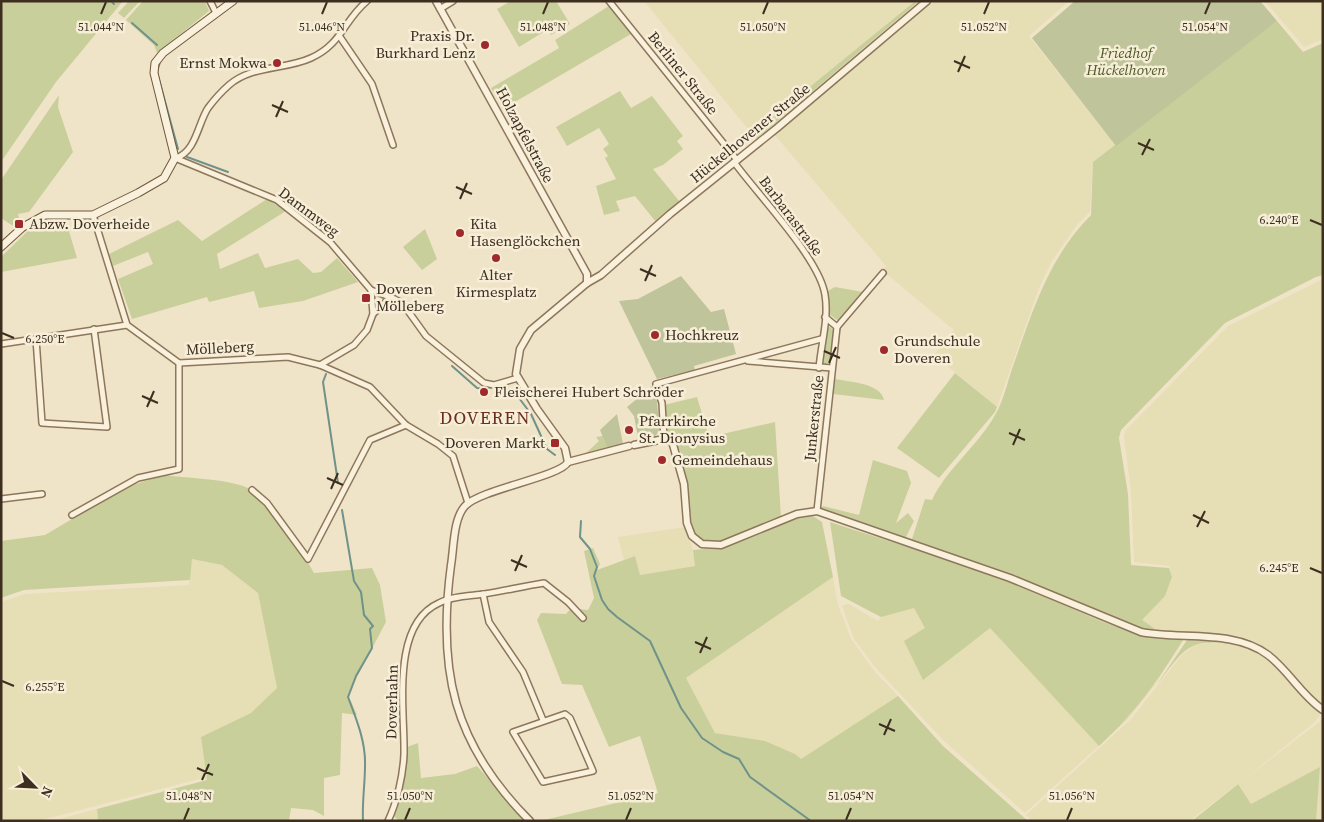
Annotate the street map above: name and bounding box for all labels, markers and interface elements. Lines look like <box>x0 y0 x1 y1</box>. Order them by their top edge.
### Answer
text: 51.044°N <box>78 19 124 35</box>
text: 51.046°N <box>299 19 345 35</box>
text: 51.048°N <box>520 19 566 35</box>
text: 51.050°N <box>740 19 786 35</box>
text: 51.052°N <box>961 19 1007 35</box>
text: 51.054°N <box>1182 19 1228 35</box>
place label: Praxis Dr. Burkhard Lenz <box>375 25 475 63</box>
street label: Berliner Straße <box>643 27 724 119</box>
marker: Praxis Dr. Burkhard Lenz <box>479 39 491 51</box>
park label: Friedhof Hückelhoven <box>1085 42 1166 80</box>
place label: Ernst Mokwa <box>179 52 267 73</box>
marker: Ernst Mokwa <box>271 57 283 69</box>
street label: Hückelhovener Straße <box>685 77 814 188</box>
street label: Holzapfelstraße <box>491 83 560 187</box>
street label: Barbarastraße <box>754 171 829 260</box>
street label: Dammweg <box>274 182 344 242</box>
text: 6.240°E <box>1260 212 1298 228</box>
place label: Abzw. Doverheide <box>29 213 150 234</box>
place label: Kita Hasenglöckchen <box>470 213 581 251</box>
marker: Abzw. Doverheide <box>13 218 25 230</box>
marker: Kita Hasenglöckchen <box>454 227 466 239</box>
marker: Alter Kirmesplatz <box>490 252 502 264</box>
place label: Alter Kirmesplatz <box>456 264 536 302</box>
place label: Doveren Mölleberg <box>376 278 444 316</box>
marker: Doveren Mölleberg <box>360 292 372 304</box>
place label: Hochkreuz <box>665 324 739 345</box>
marker: Hochkreuz <box>649 329 661 341</box>
place label: Grundschule Doveren <box>894 330 981 368</box>
text: 6.250°E <box>26 331 64 347</box>
street label: Mölleberg <box>185 335 255 360</box>
marker: Grundschule Doveren <box>878 344 890 356</box>
street label: Junkerstraße <box>798 374 829 463</box>
place label: Fleischerei Hubert Schröder <box>494 381 684 402</box>
marker: Fleischerei Hubert Schröder <box>478 386 490 398</box>
district label: DOVEREN <box>440 405 530 430</box>
place label: Pfarrkirche St. Dionysius <box>639 410 725 448</box>
marker: Pfarrkirche St. Dionysius <box>623 424 635 436</box>
place label: Doveren Markt <box>445 432 545 453</box>
marker: Doveren Markt <box>549 437 561 449</box>
place label: Gemeindehaus <box>672 449 773 470</box>
marker: Gemeindehaus <box>656 454 668 466</box>
text: 6.245°E <box>1260 560 1298 576</box>
street label: Doverhahn <box>380 664 403 740</box>
text: 6.255°E <box>26 679 64 695</box>
north arrow <box>10 762 60 812</box>
text: N <box>36 784 58 801</box>
text: 51.048°N <box>166 788 212 804</box>
text: 51.050°N <box>387 788 433 804</box>
text: 51.052°N <box>608 788 654 804</box>
text: 51.054°N <box>828 788 874 804</box>
text: 51.056°N <box>1049 788 1095 804</box>

